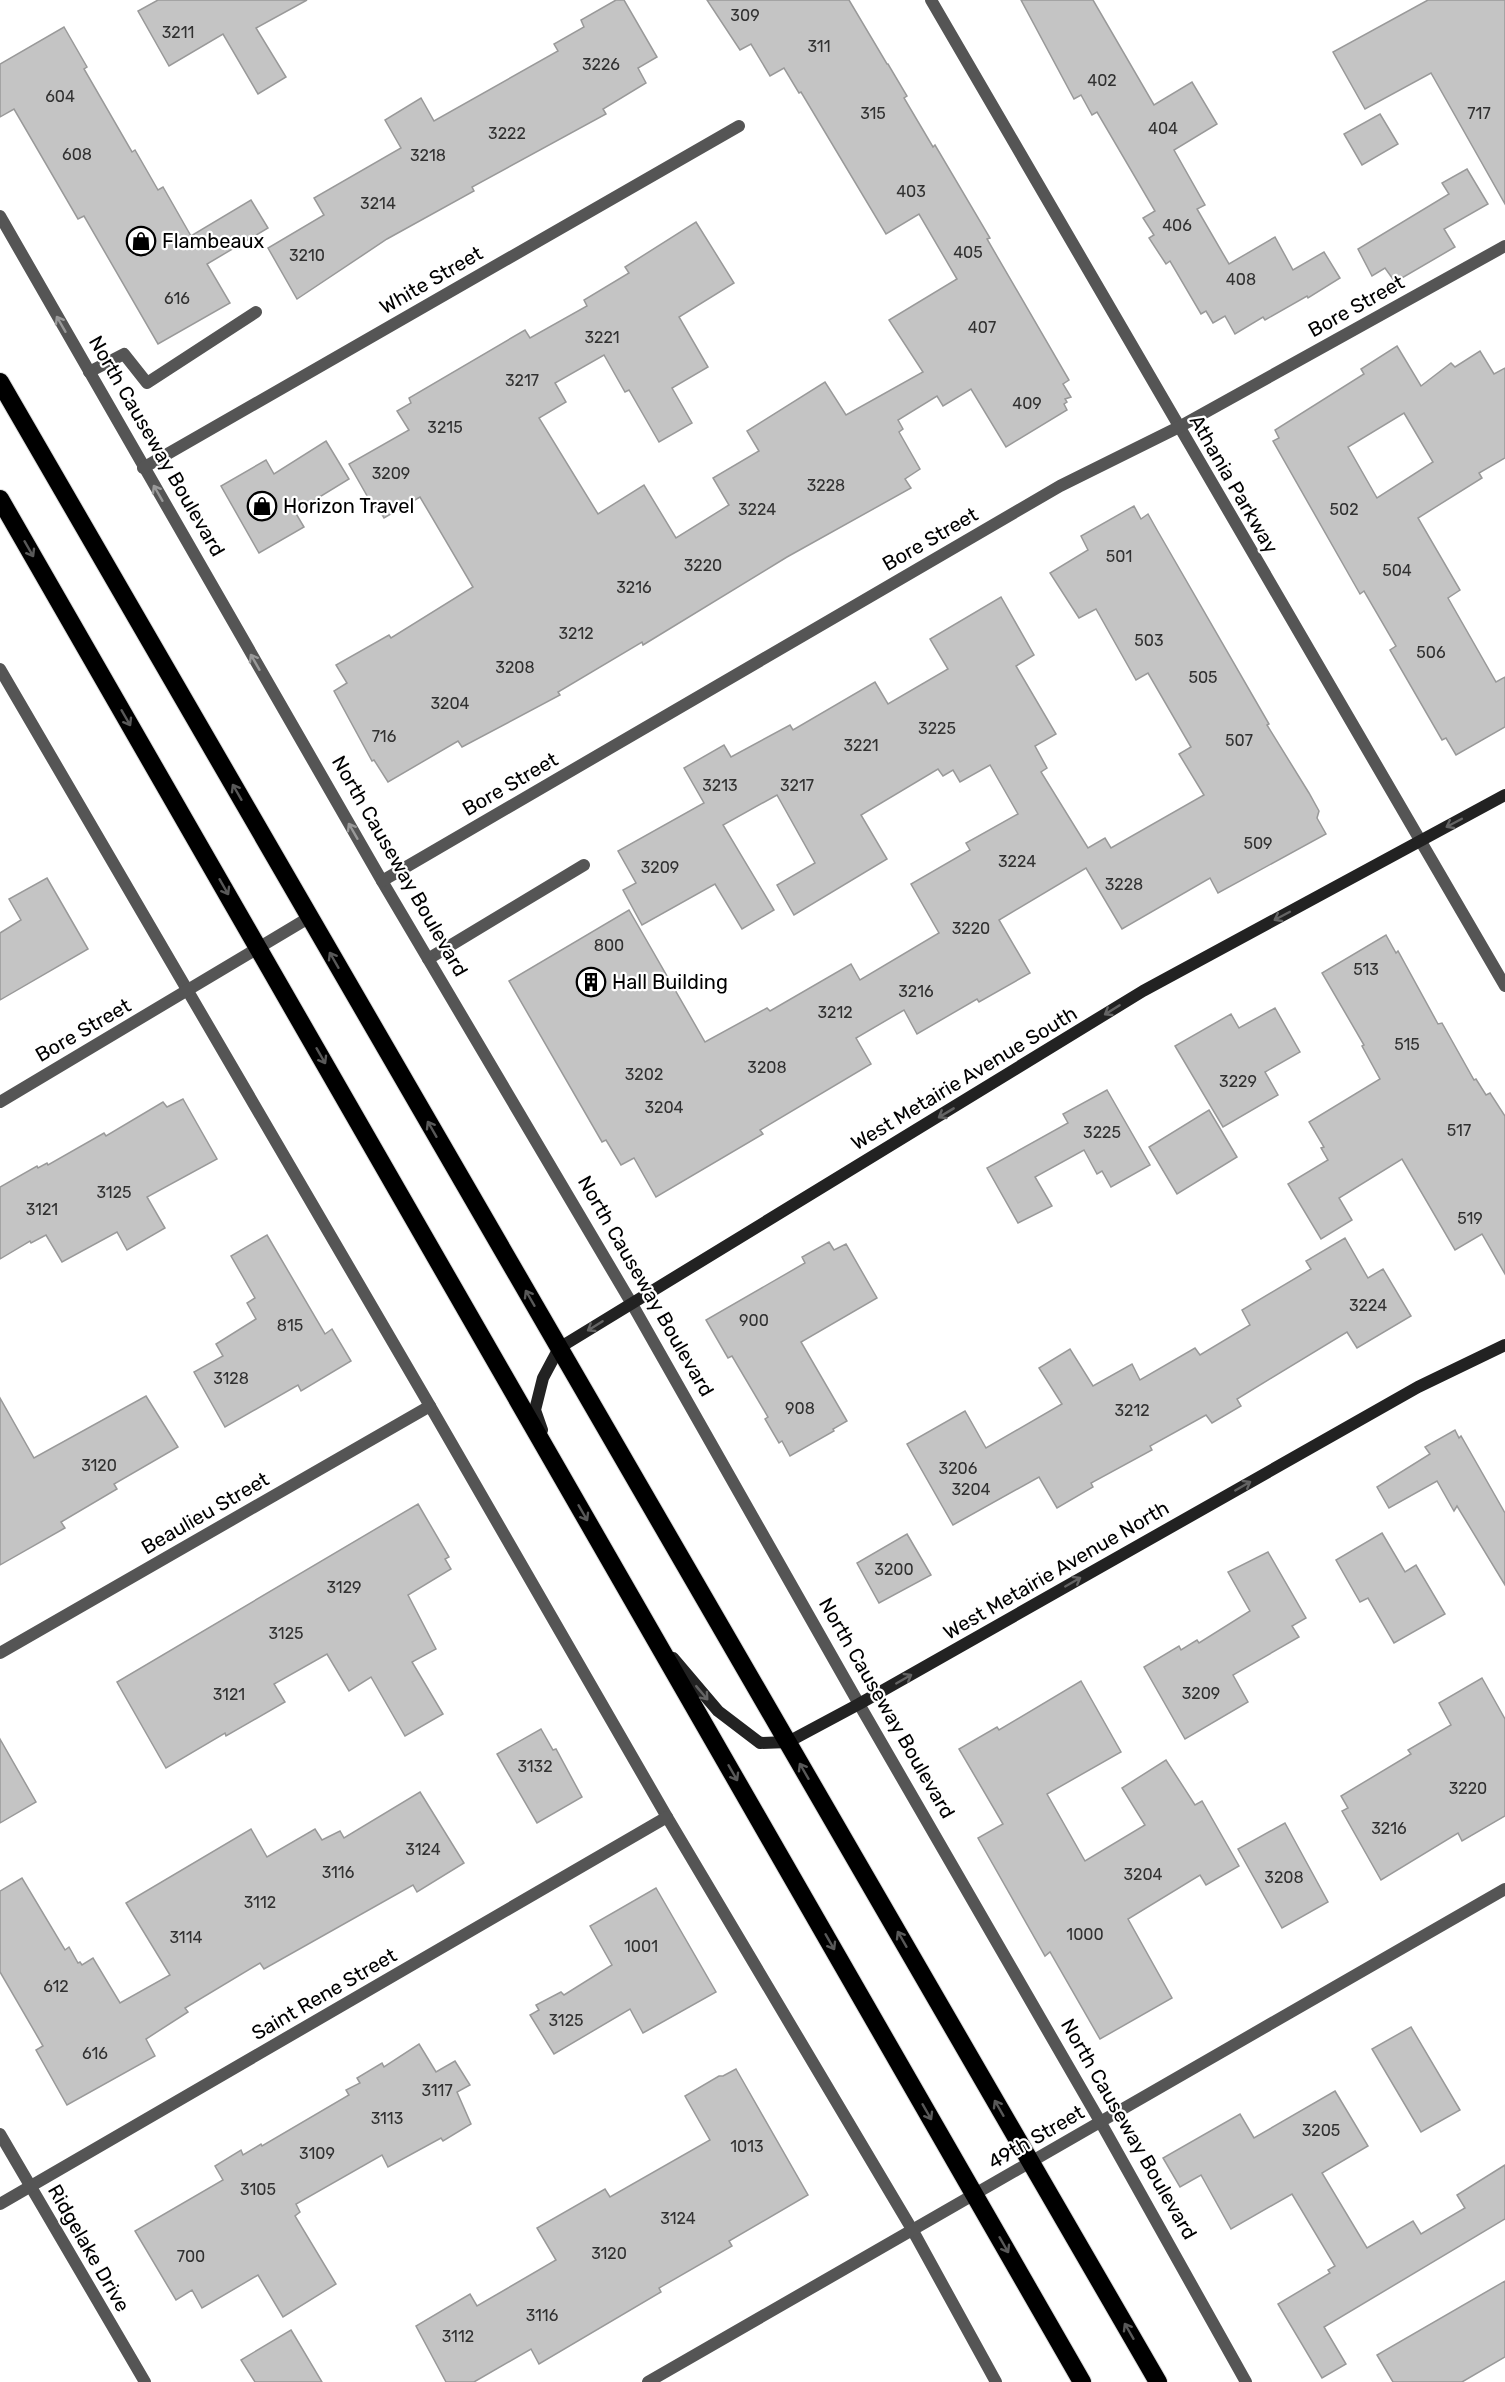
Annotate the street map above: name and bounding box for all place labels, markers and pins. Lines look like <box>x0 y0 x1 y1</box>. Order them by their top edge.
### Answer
shop icon: Flambeaux <box>125 225 157 257</box>
place label: Flambeaux <box>162 229 265 253</box>
shop icon: Horizon Travel <box>246 490 278 522</box>
place label: Horizon Travel <box>283 494 414 518</box>
building icon: Hall Building <box>575 966 607 998</box>
place label: Hall Building <box>612 970 728 994</box>

